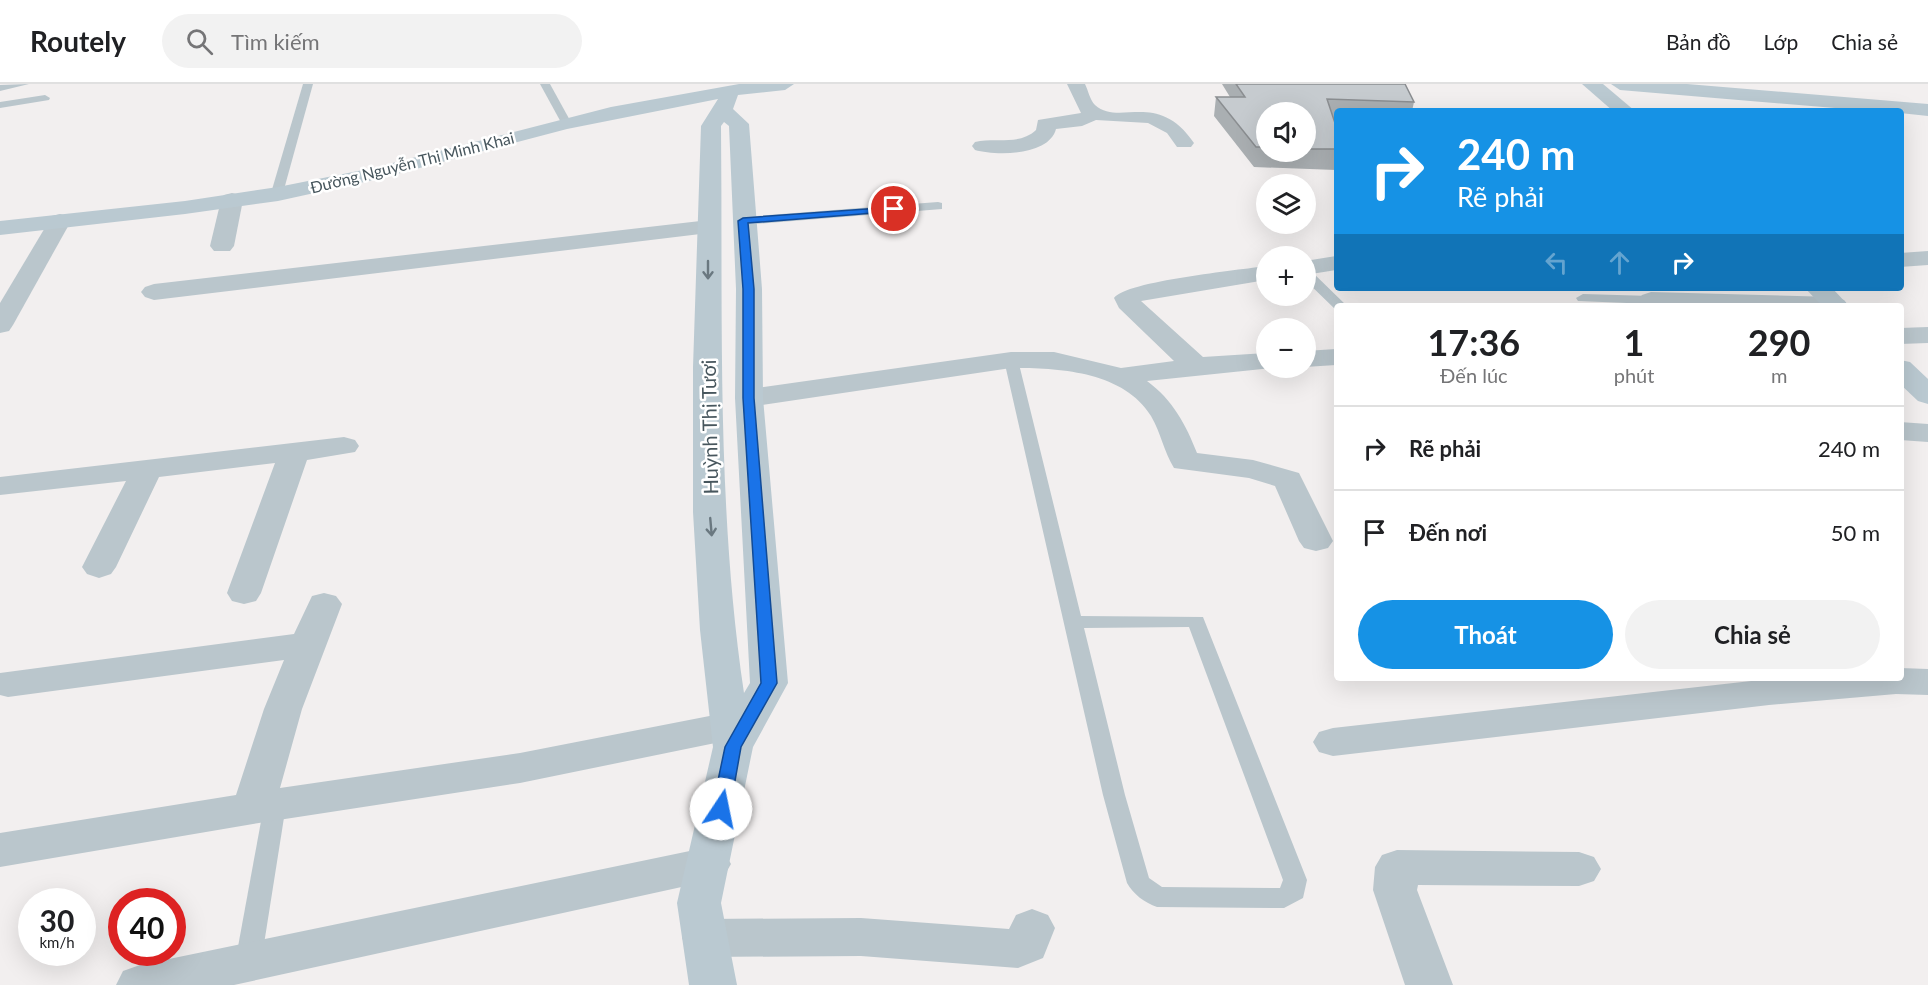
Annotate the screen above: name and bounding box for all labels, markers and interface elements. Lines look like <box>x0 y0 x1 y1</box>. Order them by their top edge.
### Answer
search box <box>162 14 582 68</box>
text: Routely <box>30 24 126 58</box>
icon: search <box>183 25 216 58</box>
text: Tìm kiếm <box>231 28 320 55</box>
text: Bản đồ <box>1666 29 1731 54</box>
text: Lớp <box>1764 29 1798 54</box>
text: Chia sẻ <box>1831 29 1898 54</box>
map controls <box>1256 102 1316 378</box>
button: sound <box>1256 102 1316 162</box>
street label: Đường Nguyễn Thị Minh Khai <box>308 127 516 197</box>
text: 240 m <box>1457 129 1575 179</box>
icon: right <box>1358 132 1436 210</box>
button: layers <box>1256 174 1316 234</box>
text: Rẽ phải <box>1457 180 1544 213</box>
pin <box>868 183 919 234</box>
icon: arrive <box>877 192 910 225</box>
button: + <box>1256 246 1316 306</box>
icon: left <box>1540 246 1573 279</box>
icon: ahead <box>1603 246 1636 279</box>
icon: right <box>1666 246 1699 279</box>
one-way arrow <box>702 259 714 279</box>
button: − <box>1256 318 1316 378</box>
text: 17:36 <box>1427 320 1520 364</box>
text: 1 <box>1624 320 1645 364</box>
text: 290 <box>1748 320 1811 364</box>
street label: Huỳnh Thị Tươi <box>696 359 722 495</box>
text: Đến lúc <box>1440 363 1508 387</box>
text: phút <box>1614 363 1654 387</box>
text: m <box>1771 363 1787 387</box>
icon: right <box>1358 432 1391 465</box>
text: Rẽ phải <box>1409 435 1481 462</box>
text: 240 m <box>1818 435 1880 462</box>
icon: arrive <box>1358 516 1391 549</box>
one-way arrow <box>706 517 717 537</box>
text: Đến nơi <box>1409 519 1487 546</box>
text: 50 m <box>1831 519 1880 546</box>
button: Thoát <box>1358 600 1613 669</box>
button: Chia sẻ <box>1625 600 1880 669</box>
position arrow <box>689 777 753 841</box>
speed limit sign: 40 <box>108 888 186 966</box>
text: 30 <box>40 902 74 938</box>
text: km/h <box>39 933 75 951</box>

